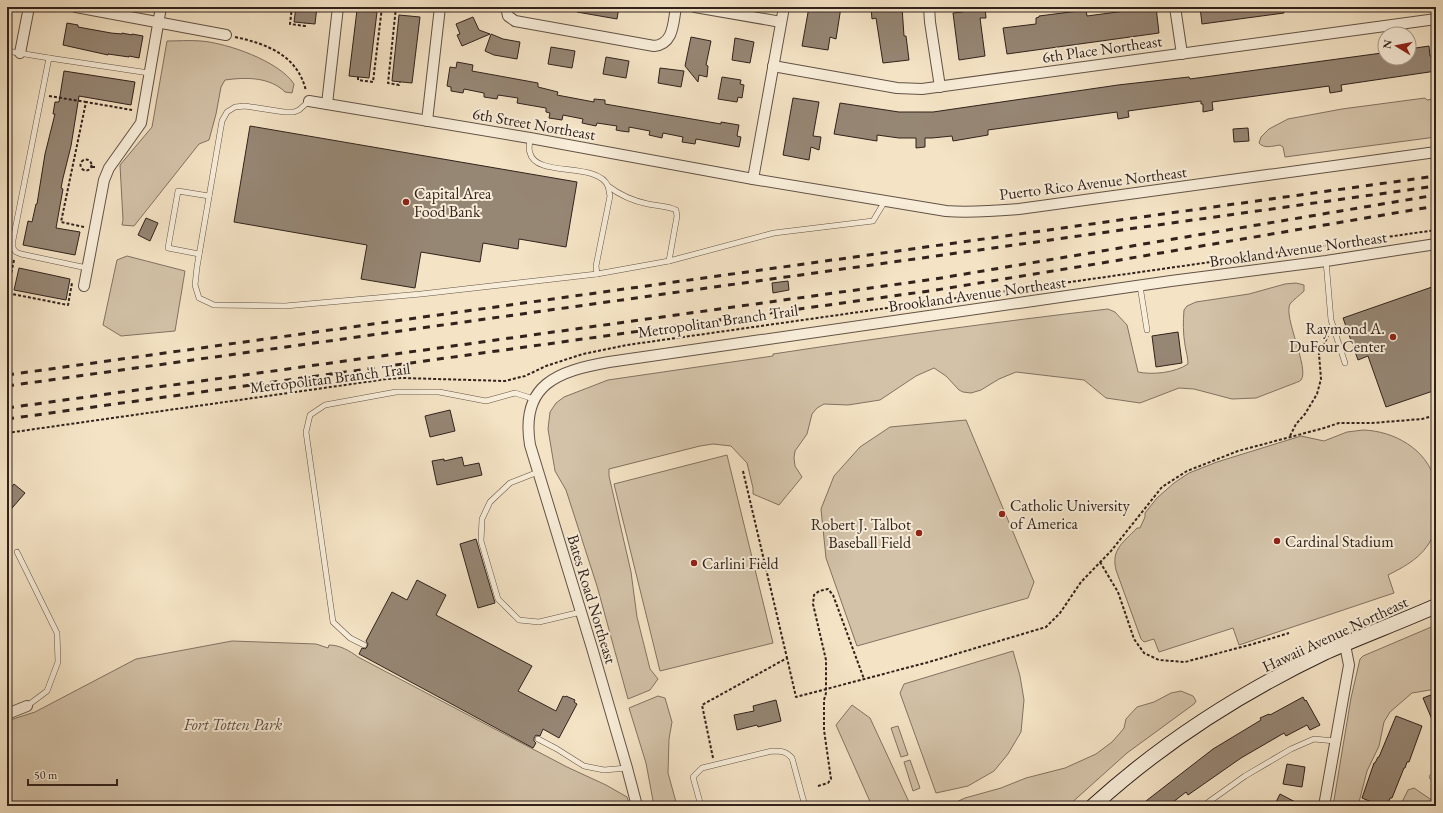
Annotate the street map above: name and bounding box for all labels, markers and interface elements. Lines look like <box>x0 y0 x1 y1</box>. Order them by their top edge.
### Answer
north arrow <box>1377 26 1417 66</box>
street label: 6th Place Northeast <box>1041 30 1163 68</box>
text: N <box>1379 39 1395 50</box>
street label: 6th Street Northeast <box>471 103 597 145</box>
street label: Puerto Rico Avenue Northeast <box>998 161 1188 205</box>
place label: Capital Area Food Bank <box>414 183 492 222</box>
marker: Capital Area Food Bank <box>401 197 411 207</box>
street label: Brookland Avenue Northeast <box>1208 226 1388 272</box>
street label: Brookland Avenue Northeast <box>887 271 1067 317</box>
street label: Metropolitan Branch Trail <box>637 299 800 343</box>
place label: Raymond A. DuFour Center <box>1289 318 1386 357</box>
marker: Raymond A. DuFour Center <box>1388 332 1398 342</box>
street label: Metropolitan Branch Trail <box>249 358 412 398</box>
place label: Catholic University of America <box>1010 495 1131 534</box>
marker: Catholic University of America <box>997 509 1007 519</box>
place label: Robert J. Talbot Baseball Field <box>811 514 912 553</box>
marker: Robert J. Talbot Baseball Field <box>914 528 924 538</box>
place label: Cardinal Stadium <box>1285 531 1394 552</box>
street label: Bates Road Northeast <box>562 532 622 666</box>
marker: Cardinal Stadium <box>1272 536 1282 546</box>
place label: Carlini Field <box>702 553 780 574</box>
marker: Carlini Field <box>689 558 699 568</box>
street label: Hawaii Avenue Northeast <box>1259 591 1411 677</box>
park label: Fort Totten Park <box>183 714 283 735</box>
scale bar <box>28 761 117 787</box>
text: 50 m <box>34 767 58 783</box>

